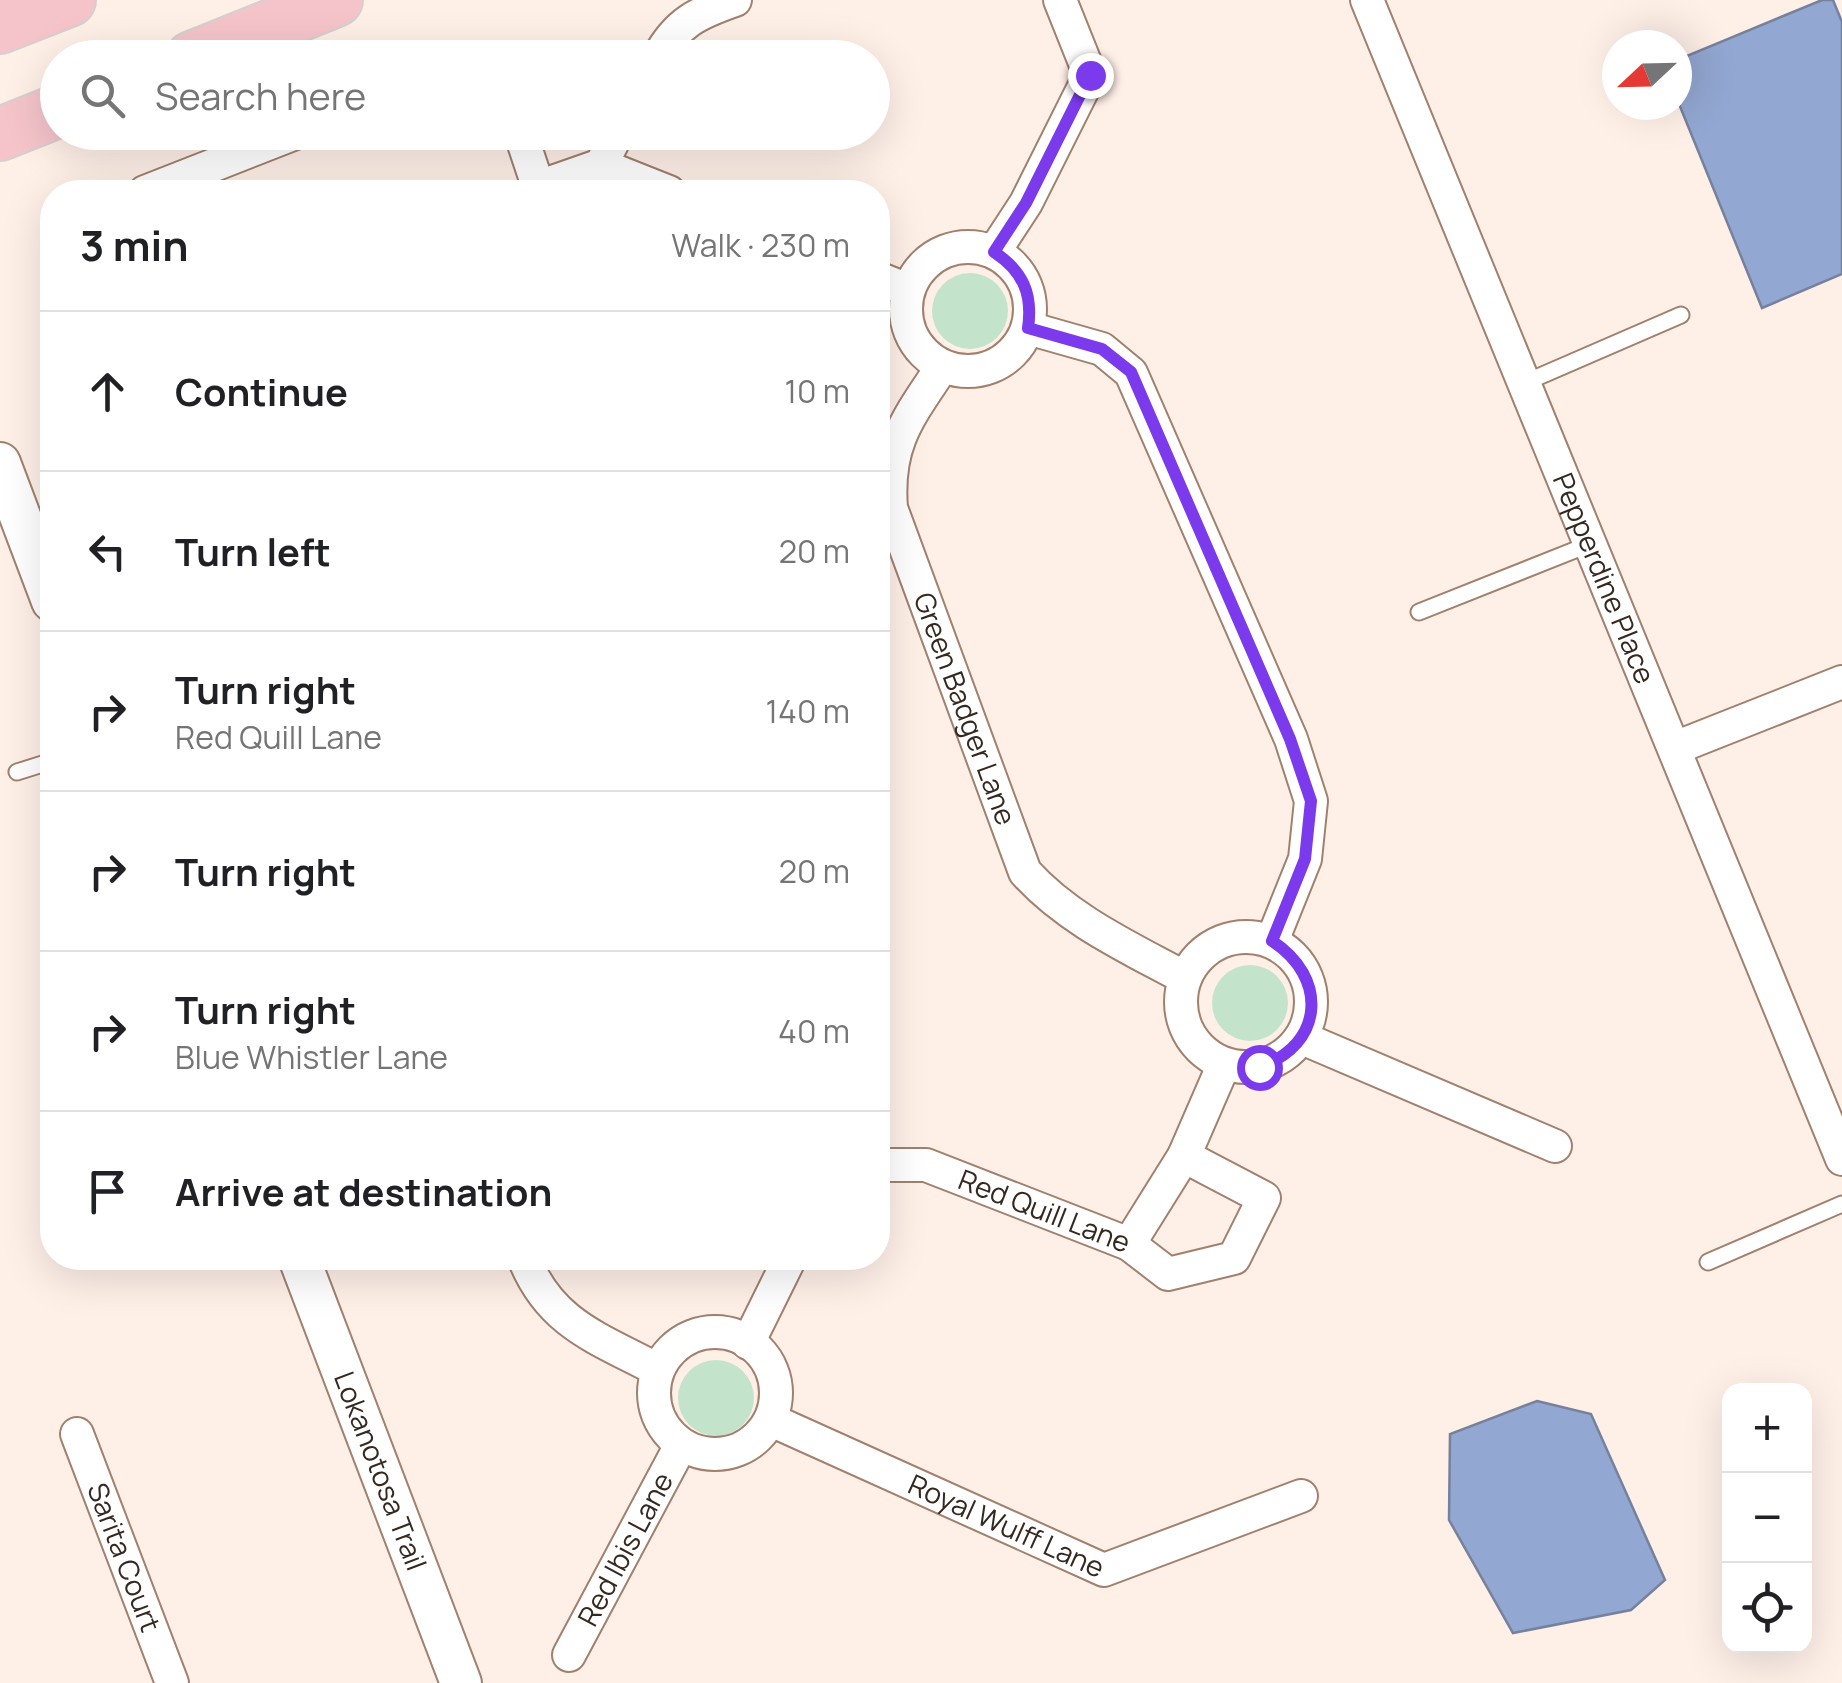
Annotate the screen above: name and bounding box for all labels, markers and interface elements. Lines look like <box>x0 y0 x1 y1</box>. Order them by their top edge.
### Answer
north arrow <box>1602 30 1692 120</box>
search box <box>40 40 890 150</box>
route end <box>1068 53 1114 99</box>
icon: search <box>75 68 130 123</box>
text: Search here <box>155 69 366 121</box>
text: 3 min <box>80 216 189 274</box>
text: Walk · 230 m <box>671 223 850 267</box>
icon: ahead <box>80 364 135 419</box>
text: Continue <box>175 365 348 417</box>
text: 10 m <box>784 369 850 413</box>
street label: Pepperdine Place <box>1545 467 1665 689</box>
icon: left <box>80 524 135 579</box>
text: Turn left <box>175 525 331 577</box>
text: 20 m <box>779 529 850 573</box>
street label: Green Badger Lane <box>906 587 1026 830</box>
text: Turn right <box>175 663 356 715</box>
icon: right <box>80 684 135 739</box>
text: 140 m <box>766 689 850 733</box>
text: Red Quill Lane <box>175 715 382 759</box>
icon: right <box>80 844 135 899</box>
text: Turn right <box>175 845 356 897</box>
text: 20 m <box>779 849 850 893</box>
text: Turn right <box>175 983 356 1035</box>
icon: right <box>80 1004 135 1059</box>
text: 40 m <box>778 1009 850 1053</box>
text: Blue Whistler Lane <box>175 1035 448 1079</box>
route start <box>1237 1045 1283 1091</box>
street label: Red Quill Lane <box>953 1160 1136 1261</box>
icon: arrive <box>80 1164 135 1219</box>
text: Arrive at destination <box>175 1165 552 1217</box>
street label: Lokanotosa Trail <box>326 1366 436 1576</box>
map controls <box>1722 1383 1812 1653</box>
button: + <box>1722 1383 1812 1473</box>
street label: Royal Wulff Lane <box>903 1464 1111 1586</box>
street label: Red Ibis Lane <box>568 1465 681 1632</box>
button: − <box>1722 1473 1812 1563</box>
street label: Sarita Court <box>79 1477 171 1637</box>
button: locate <box>1722 1563 1812 1653</box>

